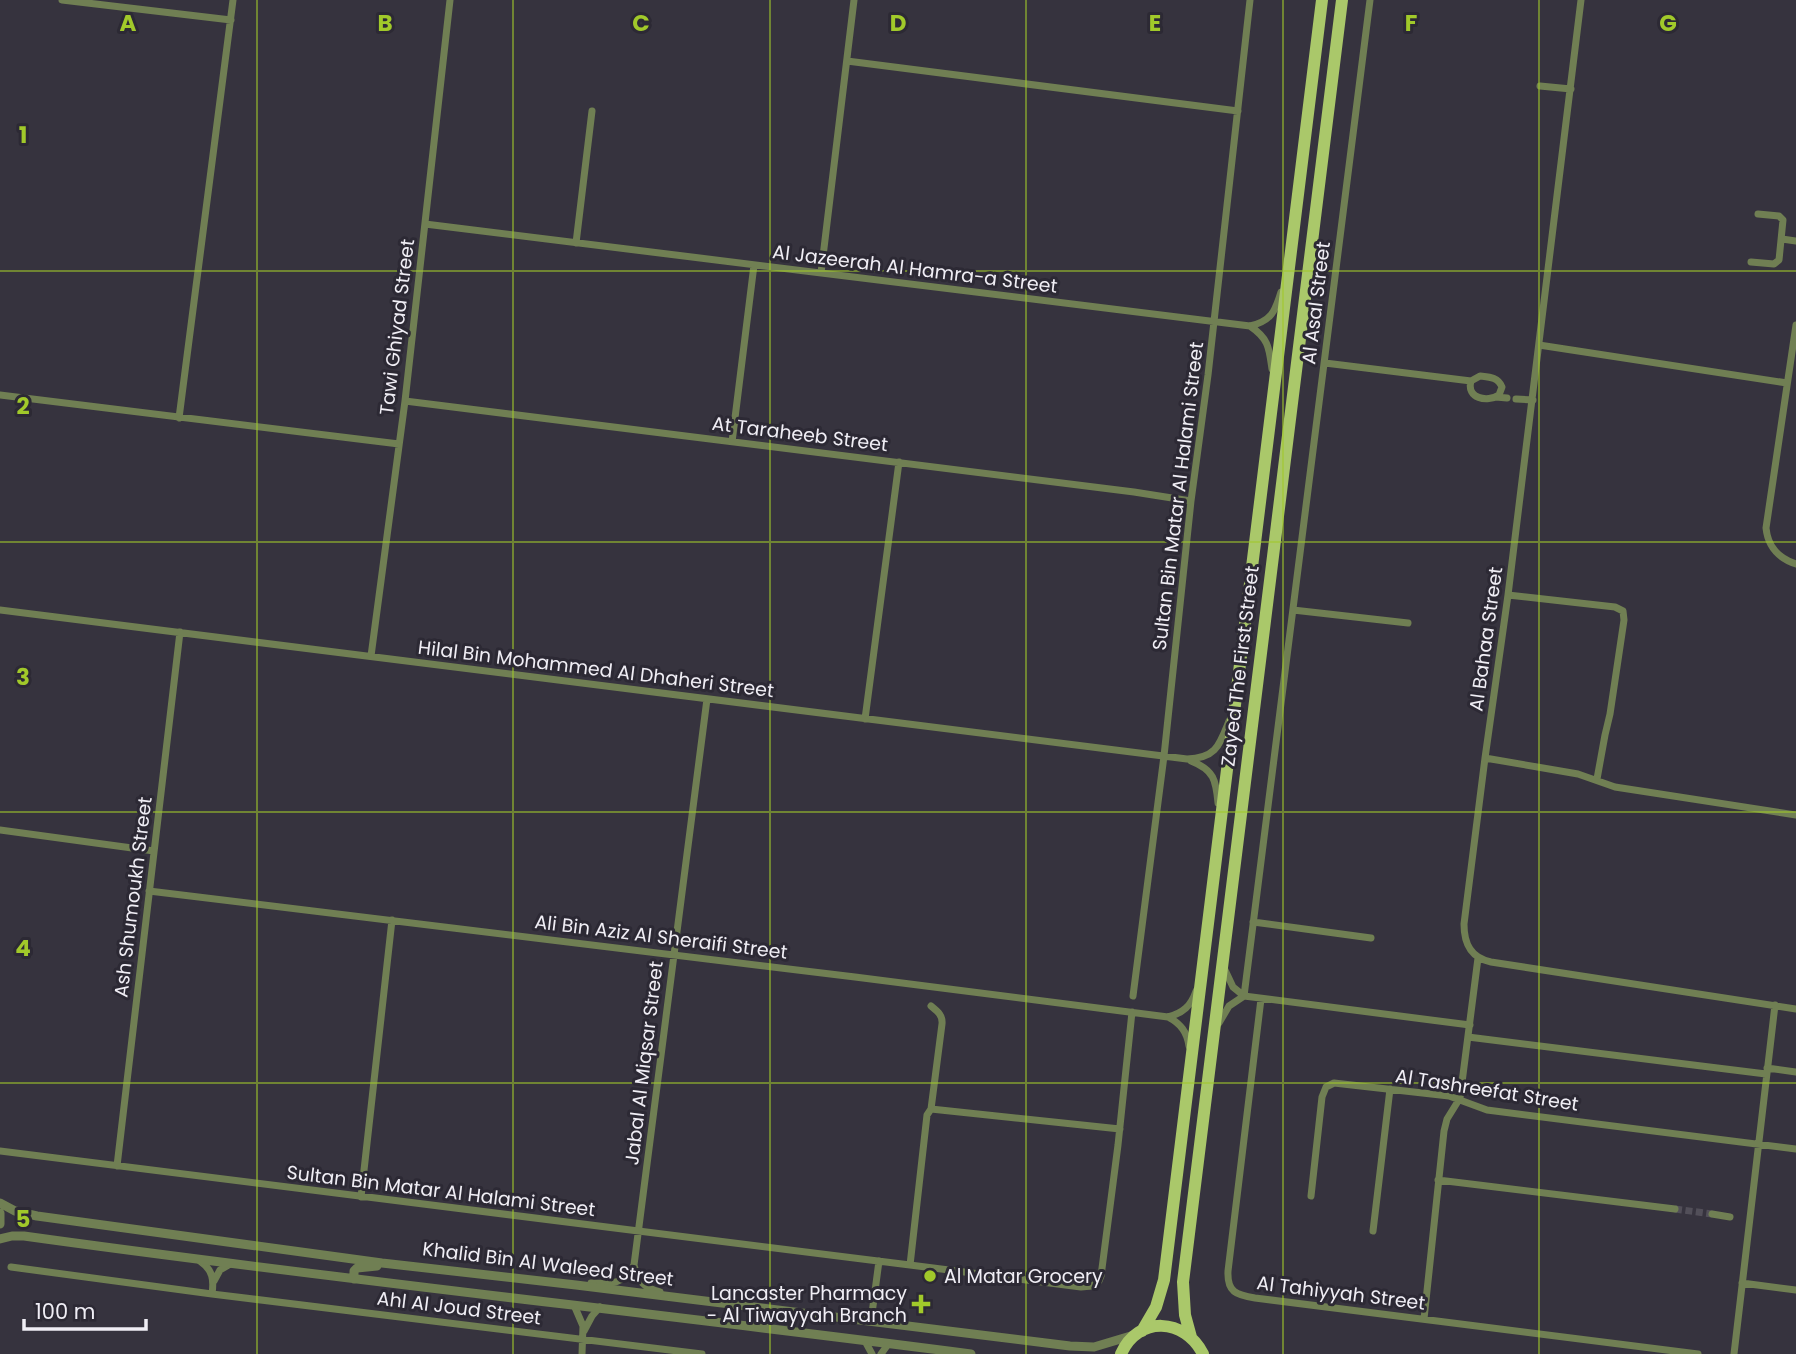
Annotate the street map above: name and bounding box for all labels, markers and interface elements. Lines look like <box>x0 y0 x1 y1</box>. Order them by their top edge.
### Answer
text: A <box>120 7 137 39</box>
text: B <box>377 7 393 39</box>
text: C <box>632 7 650 39</box>
text: D <box>890 7 906 39</box>
text: E <box>1149 7 1161 39</box>
text: F <box>1405 7 1417 39</box>
text: G <box>1659 7 1677 39</box>
text: 1 <box>19 119 27 151</box>
street label: Tawi Ghiyad Street <box>373 237 421 417</box>
street label: Al Jazeerah Al Hamra-a Street <box>771 238 1059 300</box>
street label: Al Asal Street <box>1295 240 1337 366</box>
street label: Sultan Bin Matar Al Halami Street <box>1146 340 1210 652</box>
text: 2 <box>16 390 30 422</box>
street label: At Taraheeb Street <box>710 410 890 458</box>
street label: Zayed The First Street <box>1214 564 1266 768</box>
street label: Al Bahaa Street <box>1462 565 1510 713</box>
street label: Hilal Bin Mohammed Al Dhaheri Street <box>416 634 776 704</box>
text: 3 <box>16 661 30 693</box>
street label: Ash Shumoukh Street <box>107 795 159 999</box>
street label: Ali Bin Aziz Al Sheraifi Street <box>533 908 789 966</box>
text: 4 <box>15 932 31 964</box>
street label: Jabal Al Miqsar Street <box>618 959 670 1167</box>
street label: Al Tashreefat Street <box>1393 1062 1581 1118</box>
street label: Sultan Bin Matar Al Halami Street <box>285 1159 597 1223</box>
text: 5 <box>16 1203 30 1235</box>
street label: Khalid Bin Al Waleed Street <box>421 1235 675 1293</box>
place label: Al Matar Grocery <box>944 1263 1103 1290</box>
marker: Al Matar Grocery <box>922 1268 938 1284</box>
street label: Al Tahiyyah Street <box>1255 1269 1427 1317</box>
place label: Lancaster Pharmacy - Al Tiwayyah Branch <box>707 1280 907 1329</box>
street label: Ahl Al Joud Street <box>375 1285 543 1331</box>
scale bar <box>24 1288 147 1332</box>
marker: Lancaster Pharmacy - Al Tiwayyah Branch <box>913 1296 929 1312</box>
text: 100 m <box>35 1297 95 1326</box>

